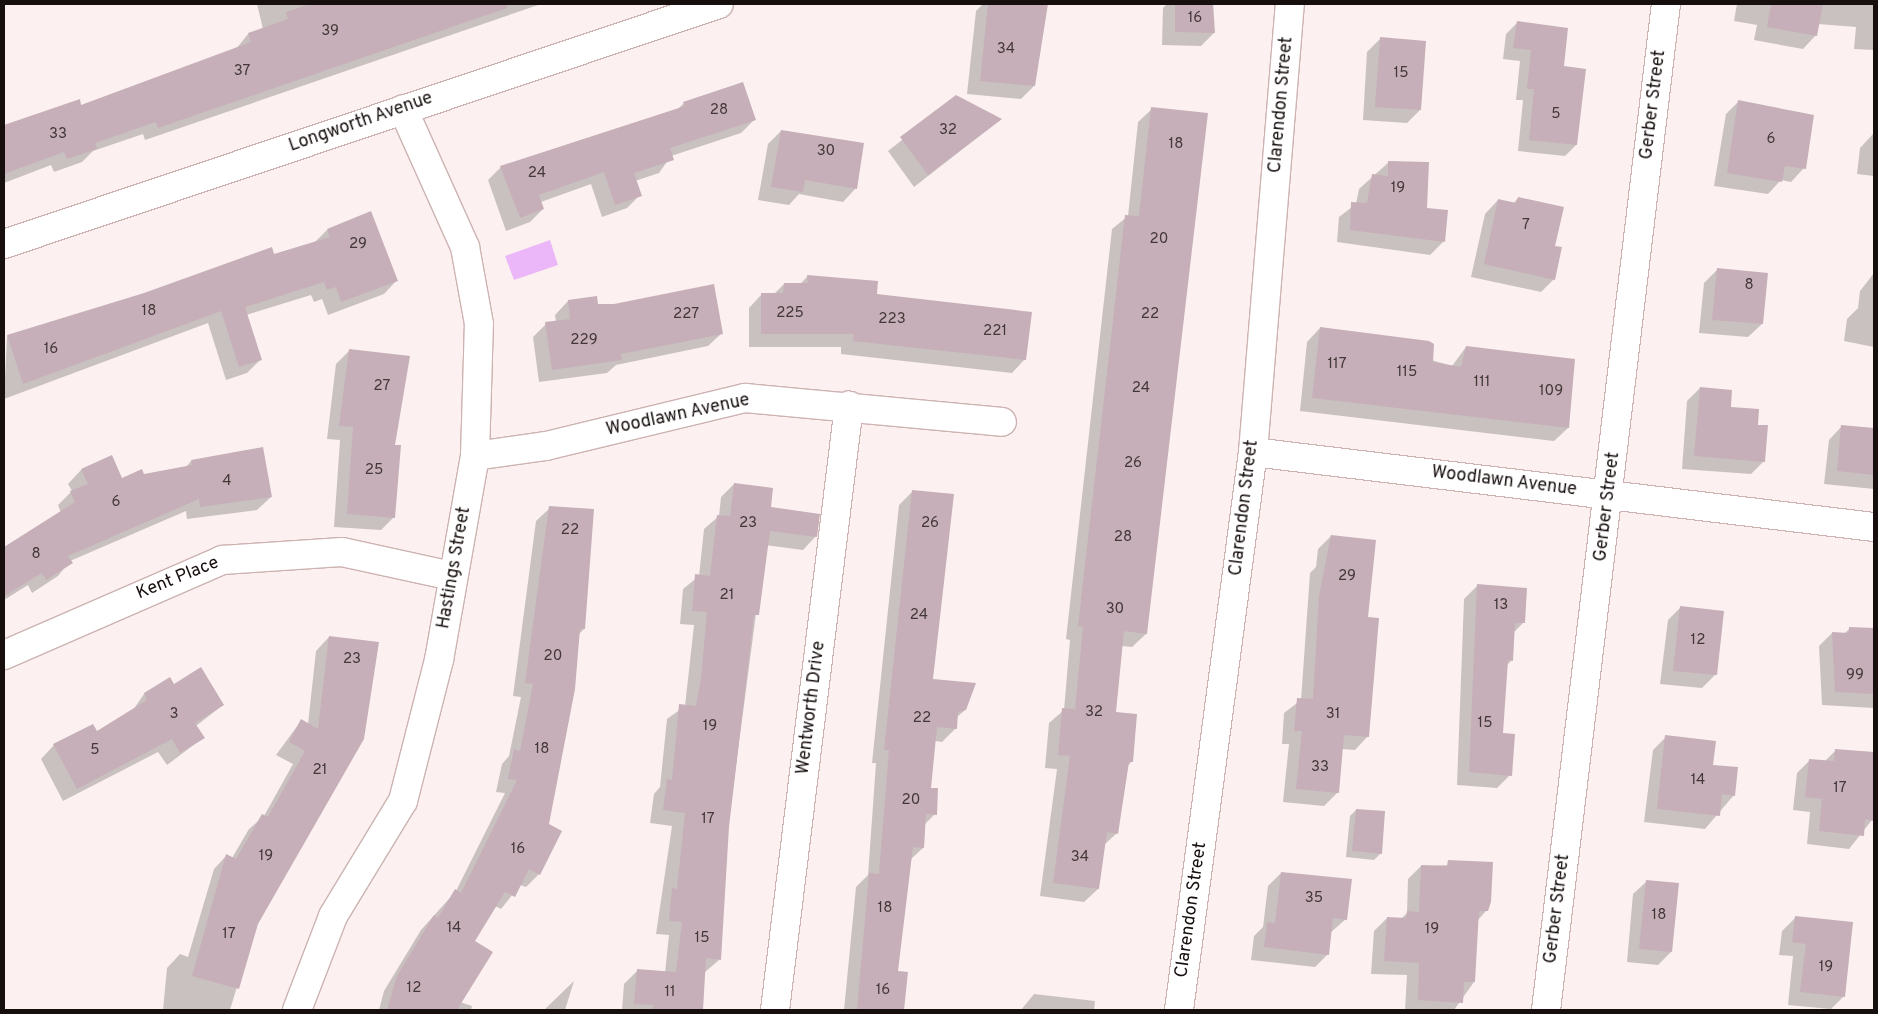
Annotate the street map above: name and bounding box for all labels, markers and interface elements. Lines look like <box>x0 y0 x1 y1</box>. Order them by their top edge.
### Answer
house number: 16 <box>1188 10 1202 28</box>
house number: 39 <box>321 23 339 41</box>
street label: Clarendon Street <box>1265 36 1299 174</box>
house number: 34 <box>997 41 1015 59</box>
street label: Gerber Street <box>1637 49 1671 161</box>
house number: 37 <box>234 63 250 81</box>
house number: 15 <box>1394 65 1408 83</box>
street label: Longworth Avenue <box>286 88 436 158</box>
house number: 28 <box>710 102 728 120</box>
house number: 5 <box>1551 106 1561 124</box>
house number: 32 <box>939 122 957 140</box>
house number: 33 <box>49 126 67 144</box>
house number: 6 <box>1767 131 1775 149</box>
house number: 18 <box>1169 136 1183 154</box>
house number: 30 <box>817 143 835 161</box>
house number: 24 <box>528 165 546 183</box>
house number: 19 <box>1391 180 1405 198</box>
house number: 7 <box>1522 217 1530 235</box>
house number: 20 <box>1150 231 1168 249</box>
house number: 29 <box>349 236 367 254</box>
house number: 8 <box>1744 277 1754 295</box>
house number: 18 <box>142 303 156 321</box>
house number: 225 <box>776 305 804 323</box>
house number: 227 <box>673 306 699 324</box>
house number: 22 <box>1141 306 1159 324</box>
house number: 223 <box>878 311 906 329</box>
house number: 221 <box>983 323 1007 341</box>
house number: 229 <box>570 332 598 350</box>
house number: 16 <box>44 341 58 359</box>
house number: 117 <box>1328 356 1346 374</box>
house number: 115 <box>1397 364 1417 382</box>
house number: 111 <box>1474 374 1490 392</box>
house number: 27 <box>374 378 390 396</box>
house number: 24 <box>1132 380 1150 398</box>
house number: 109 <box>1539 383 1563 401</box>
street label: Woodlawn Avenue <box>604 390 752 442</box>
street label: Clarendon Street <box>1226 439 1264 577</box>
street label: Gerber Street <box>1591 451 1625 563</box>
house number: 26 <box>1124 455 1142 473</box>
house number: 25 <box>365 462 383 480</box>
street label: Woodlawn Avenue <box>1430 462 1578 502</box>
house number: 4 <box>222 473 232 491</box>
house number: 6 <box>112 494 120 512</box>
street label: Hastings Street <box>434 505 476 631</box>
house number: 23 <box>739 515 757 533</box>
house number: 26 <box>921 515 939 533</box>
house number: 22 <box>561 522 579 540</box>
house number: 28 <box>1114 529 1132 547</box>
house number: 8 <box>31 546 41 564</box>
street label: Kent Place <box>134 553 222 605</box>
house number: 29 <box>1338 568 1356 586</box>
house number: 21 <box>720 587 734 605</box>
house number: 13 <box>1494 597 1508 615</box>
house number: 30 <box>1106 601 1124 619</box>
house number: 24 <box>910 607 928 625</box>
house number: 12 <box>1691 632 1705 650</box>
street label: Wentworth Drive <box>793 640 831 776</box>
house number: 20 <box>544 648 562 666</box>
house number: 23 <box>343 651 361 669</box>
house number: 99 <box>1846 667 1864 685</box>
house number: 32 <box>1085 704 1103 722</box>
house number: 3 <box>169 706 179 724</box>
house number: 31 <box>1326 706 1340 724</box>
house number: 22 <box>913 710 931 728</box>
house number: 15 <box>1478 715 1492 733</box>
house number: 19 <box>703 718 717 736</box>
house number: 18 <box>535 741 549 759</box>
house number: 5 <box>90 742 100 760</box>
house number: 33 <box>1311 759 1329 777</box>
house number: 21 <box>313 762 327 780</box>
house number: 14 <box>1691 772 1705 790</box>
house number: 17 <box>1833 780 1847 798</box>
house number: 20 <box>902 792 920 810</box>
house number: 17 <box>701 811 715 829</box>
house number: 16 <box>511 841 525 859</box>
street label: Clarendon Street <box>1172 841 1212 979</box>
house number: 19 <box>259 848 273 866</box>
house number: 34 <box>1071 849 1089 867</box>
street label: Gerber Street <box>1541 853 1575 965</box>
house number: 35 <box>1305 890 1323 908</box>
house number: 18 <box>878 900 892 918</box>
house number: 18 <box>1652 907 1666 925</box>
house number: 14 <box>447 920 461 938</box>
house number: 19 <box>1425 921 1439 939</box>
house number: 17 <box>222 926 236 944</box>
house number: 15 <box>695 930 709 948</box>
house number: 19 <box>1819 959 1833 977</box>
house number: 12 <box>407 980 421 998</box>
house number: 16 <box>876 982 890 1000</box>
house number: 11 <box>664 984 676 1002</box>

